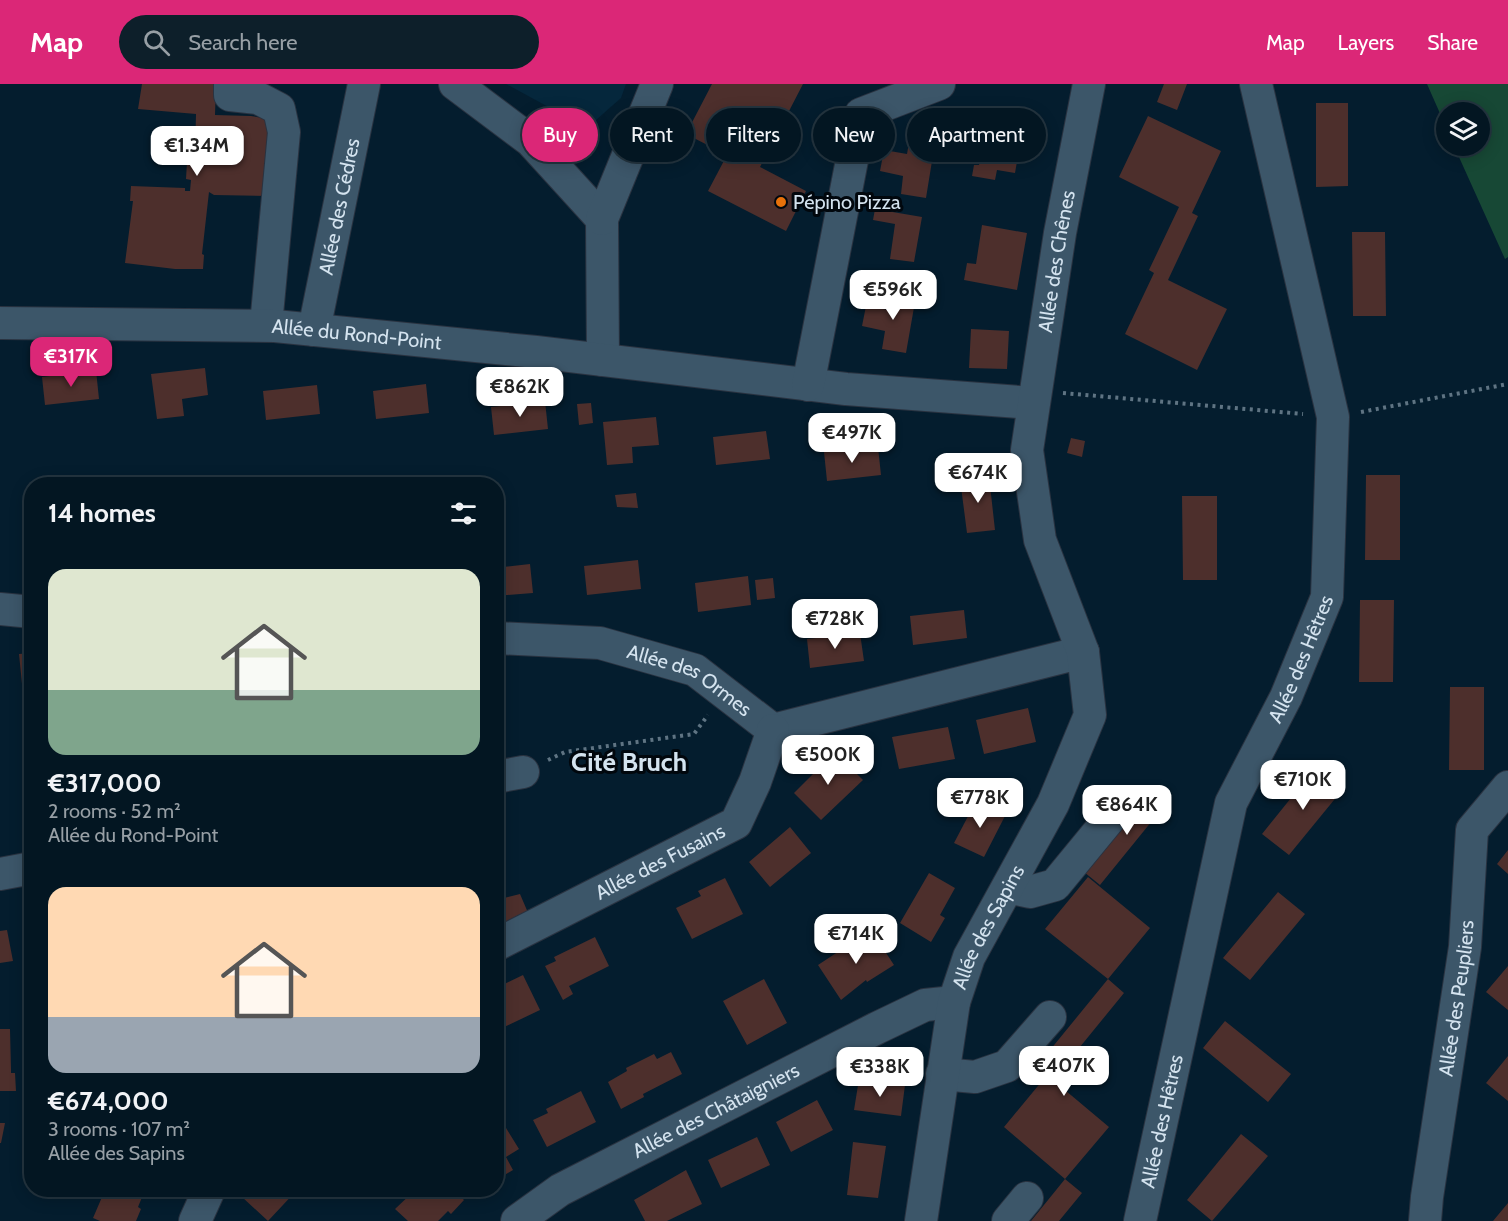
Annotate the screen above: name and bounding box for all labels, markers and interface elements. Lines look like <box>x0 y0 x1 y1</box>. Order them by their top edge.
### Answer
search box <box>119 15 539 69</box>
text: Map <box>30 25 83 59</box>
icon: search <box>140 26 173 59</box>
text: Search here <box>188 29 297 56</box>
text: Map <box>1266 30 1305 55</box>
text: Layers <box>1338 30 1394 55</box>
text: Share <box>1427 30 1478 55</box>
map controls <box>1436 102 1490 156</box>
button: layers <box>1436 102 1490 156</box>
chip: Buy <box>522 108 598 162</box>
chip: Rent <box>610 108 694 162</box>
chip: Filters <box>706 108 801 162</box>
chip: New <box>813 108 895 162</box>
chip: Apartment <box>907 108 1046 162</box>
pin: €1.34M <box>148 126 246 177</box>
text: €1.34M <box>165 133 229 157</box>
street label: Allée des Cédres <box>314 136 365 277</box>
street label: Allée des Chênes <box>1033 188 1080 334</box>
place label: Pépino Pizza <box>793 190 901 214</box>
marker: Pépino Pizza <box>774 195 788 209</box>
pin: €596K <box>851 270 935 321</box>
text: €596K <box>864 277 922 301</box>
street label: Allée du Rond-Point <box>271 314 443 355</box>
pin: €317K <box>29 337 113 388</box>
text: €317K <box>44 344 98 368</box>
pin: €862K <box>478 367 562 418</box>
text: €862K <box>490 374 550 398</box>
pin: €497K <box>810 413 894 464</box>
text: €497K <box>822 420 882 444</box>
pin: €674K <box>936 453 1020 504</box>
text: €674K <box>949 460 1007 484</box>
text: 14 homes <box>48 497 156 529</box>
icon: filters <box>447 497 480 530</box>
street label: Allée des Hêtres <box>1263 592 1338 727</box>
pin: €728K <box>793 599 877 650</box>
text: €728K <box>806 606 864 630</box>
icon: home <box>210 608 318 716</box>
street label: Allée des Ormes <box>624 639 756 721</box>
pin: €500K <box>786 735 870 786</box>
text: €500K <box>796 742 860 766</box>
district label: Cité Bruch <box>571 746 687 778</box>
pin: €710K <box>1261 760 1345 811</box>
text: €317,000 <box>48 767 162 799</box>
text: €710K <box>1274 767 1332 791</box>
pin: €778K <box>938 778 1022 829</box>
text: €778K <box>951 785 1009 809</box>
pin: €864K <box>1085 785 1169 836</box>
text: €864K <box>1096 792 1158 816</box>
text: 2 rooms · 52 m² <box>48 799 181 823</box>
street label: Allée des Fusains <box>591 819 729 905</box>
text: Allée du Rond-Point <box>48 823 218 847</box>
street label: Allée des Sapins <box>947 860 1029 992</box>
pin: €714K <box>814 914 898 965</box>
street label: Allée des Peupliers <box>1433 919 1479 1078</box>
text: €714K <box>828 921 884 945</box>
icon: home <box>210 926 318 1034</box>
pin: €407K <box>1022 1046 1106 1097</box>
pin: €338K <box>838 1047 922 1098</box>
street label: Allée des Hêtres <box>1135 1052 1188 1190</box>
text: €407K <box>1033 1053 1095 1077</box>
text: €338K <box>851 1054 910 1078</box>
street label: Allée des Châtaigniers <box>628 1058 803 1163</box>
text: €674,000 <box>48 1085 169 1117</box>
text: 3 rooms · 107 m² <box>48 1117 190 1141</box>
text: Allée des Sapins <box>48 1141 185 1165</box>

